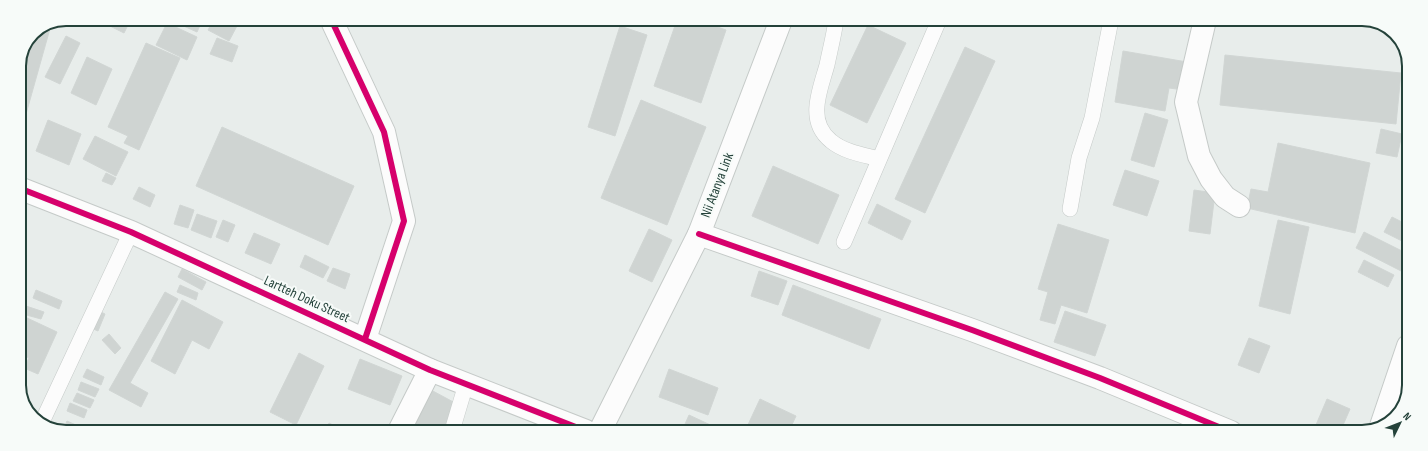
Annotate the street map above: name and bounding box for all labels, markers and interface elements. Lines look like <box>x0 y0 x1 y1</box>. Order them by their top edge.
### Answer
street label: Nii Atanya Link <box>697 150 737 220</box>
street label: Lartteh Doku Street <box>261 272 353 326</box>
north arrow <box>1380 403 1420 443</box>
text: N <box>1400 410 1414 423</box>

